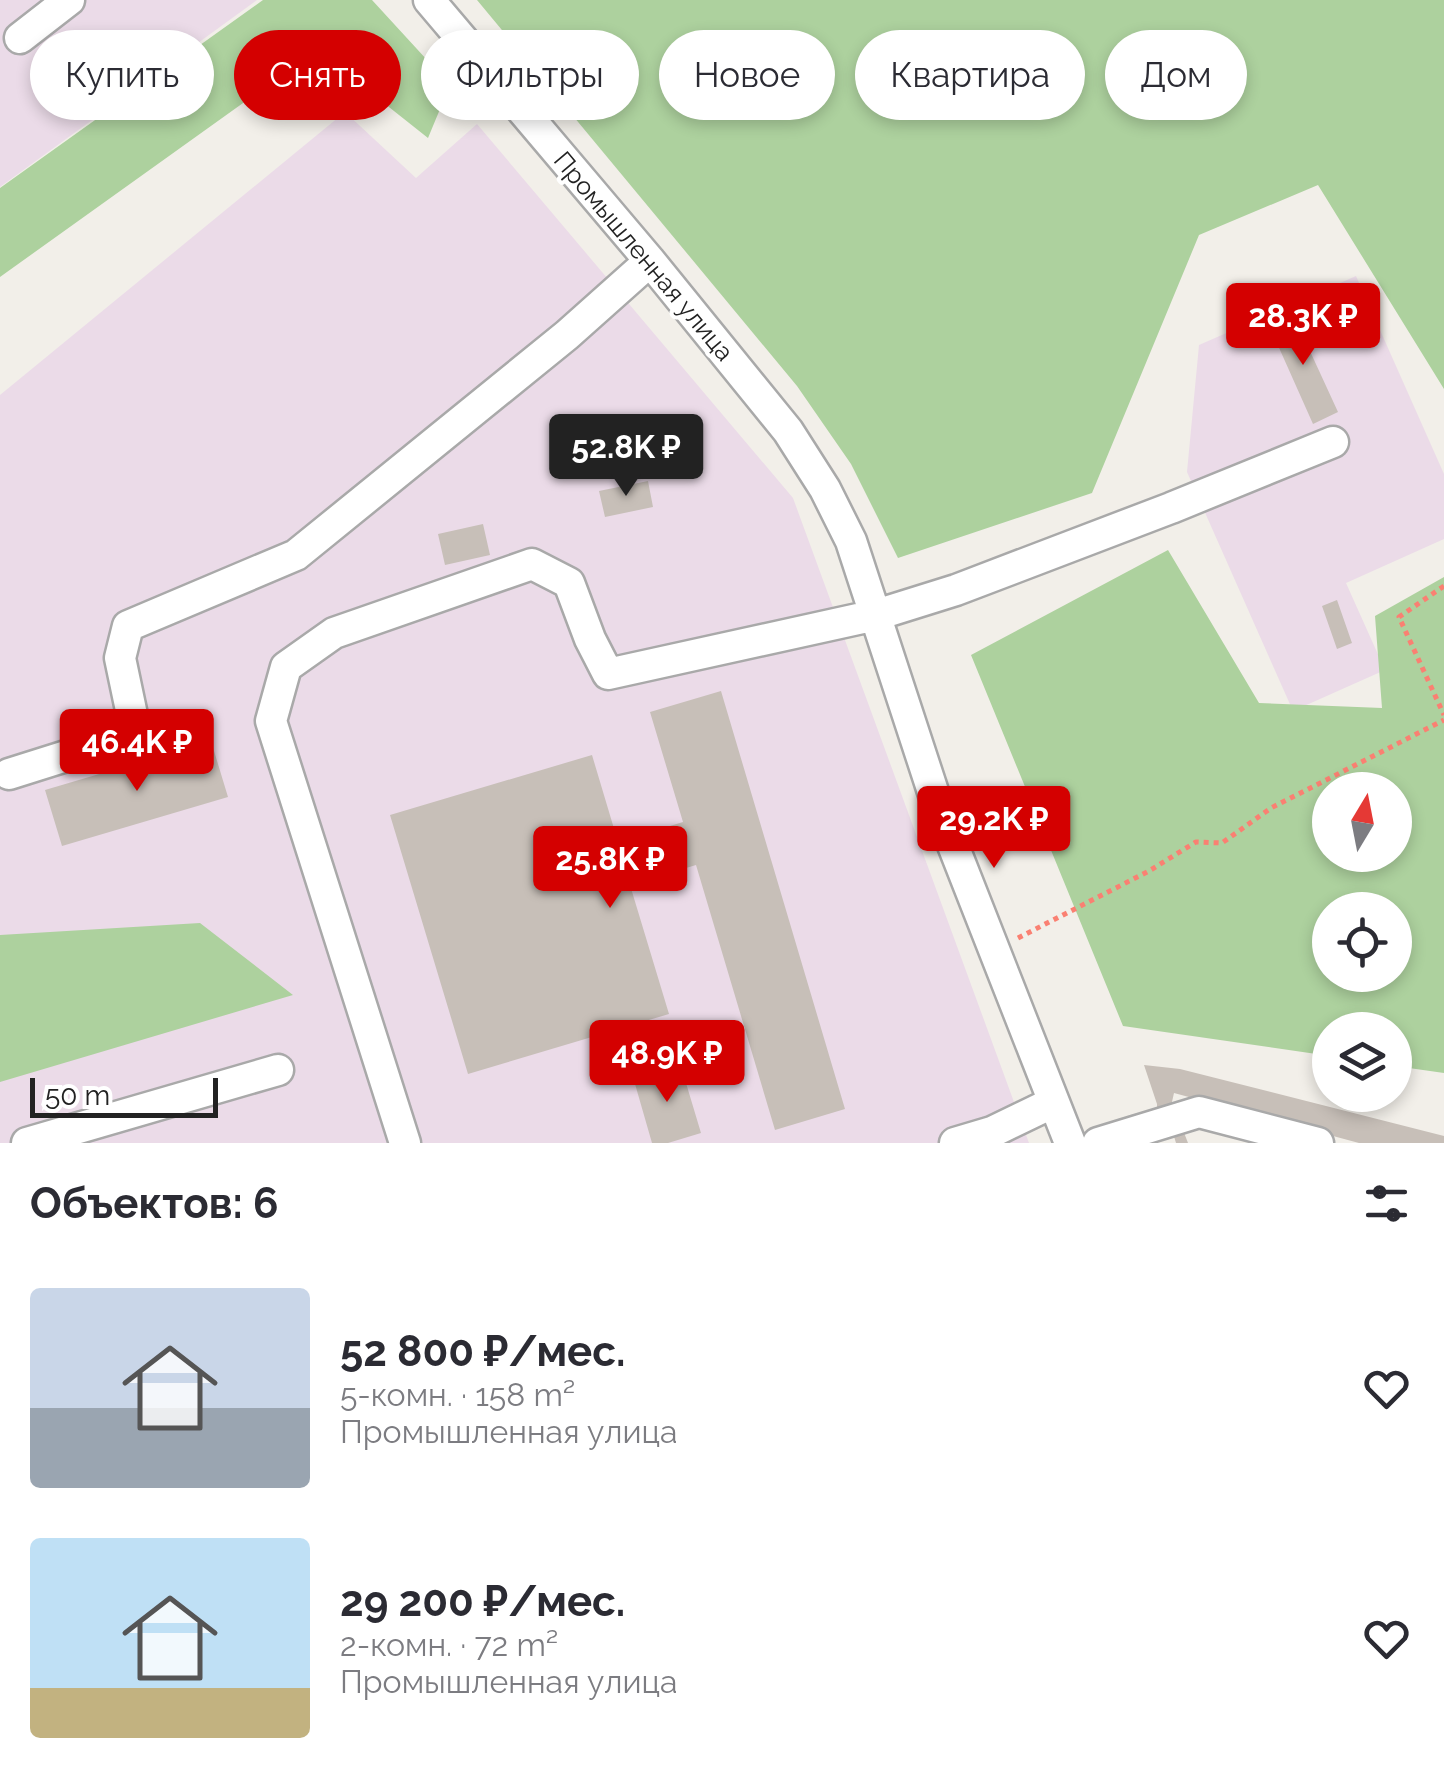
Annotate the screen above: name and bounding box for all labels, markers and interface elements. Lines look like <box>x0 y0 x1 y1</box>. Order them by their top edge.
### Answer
chip: Купить <box>30 30 214 120</box>
chip: Снять <box>234 30 401 120</box>
chip: Фильтры <box>421 30 639 120</box>
chip: Новое <box>659 30 835 120</box>
chip: Квартира <box>855 30 1085 120</box>
chip: Дом <box>1105 30 1247 120</box>
street label: Промышленная улица <box>548 145 740 367</box>
pin: 28.3K ₽ <box>1211 283 1395 368</box>
text: 28.3K ₽ <box>1248 297 1358 334</box>
pin: 52.8K ₽ <box>534 414 718 499</box>
text: 52.8K ₽ <box>571 428 681 465</box>
pin: 46.4K ₽ <box>45 709 229 794</box>
text: 46.4K ₽ <box>82 723 192 760</box>
north arrow <box>1312 772 1412 872</box>
map controls <box>1312 772 1412 1112</box>
pin: 29.2K ₽ <box>902 786 1086 871</box>
text: 29.2K ₽ <box>939 800 1049 837</box>
pin: 25.8K ₽ <box>518 826 702 911</box>
text: 25.8K ₽ <box>555 840 665 877</box>
button: locate <box>1312 892 1412 992</box>
button: layers <box>1312 1012 1412 1112</box>
pin: 48.9K ₽ <box>575 1020 759 1105</box>
text: 48.9K ₽ <box>612 1034 722 1071</box>
scale bar <box>30 1073 218 1118</box>
text: 50 m <box>45 1079 110 1112</box>
icon: filters <box>1359 1176 1414 1231</box>
text: Объектов: 6 <box>30 1179 278 1228</box>
text: 52 800 ₽/мес. <box>340 1327 625 1376</box>
icon: home <box>110 1328 230 1448</box>
icon: heart <box>1359 1361 1414 1416</box>
text: 5-комн. · 158 m² <box>340 1376 575 1413</box>
text: Промышленная улица <box>340 1413 677 1450</box>
text: 29 200 ₽/мес. <box>340 1577 625 1626</box>
icon: home <box>110 1578 230 1698</box>
icon: heart <box>1359 1611 1414 1666</box>
text: 2-комн. · 72 m² <box>340 1626 558 1663</box>
text: Промышленная улица <box>340 1663 677 1700</box>

